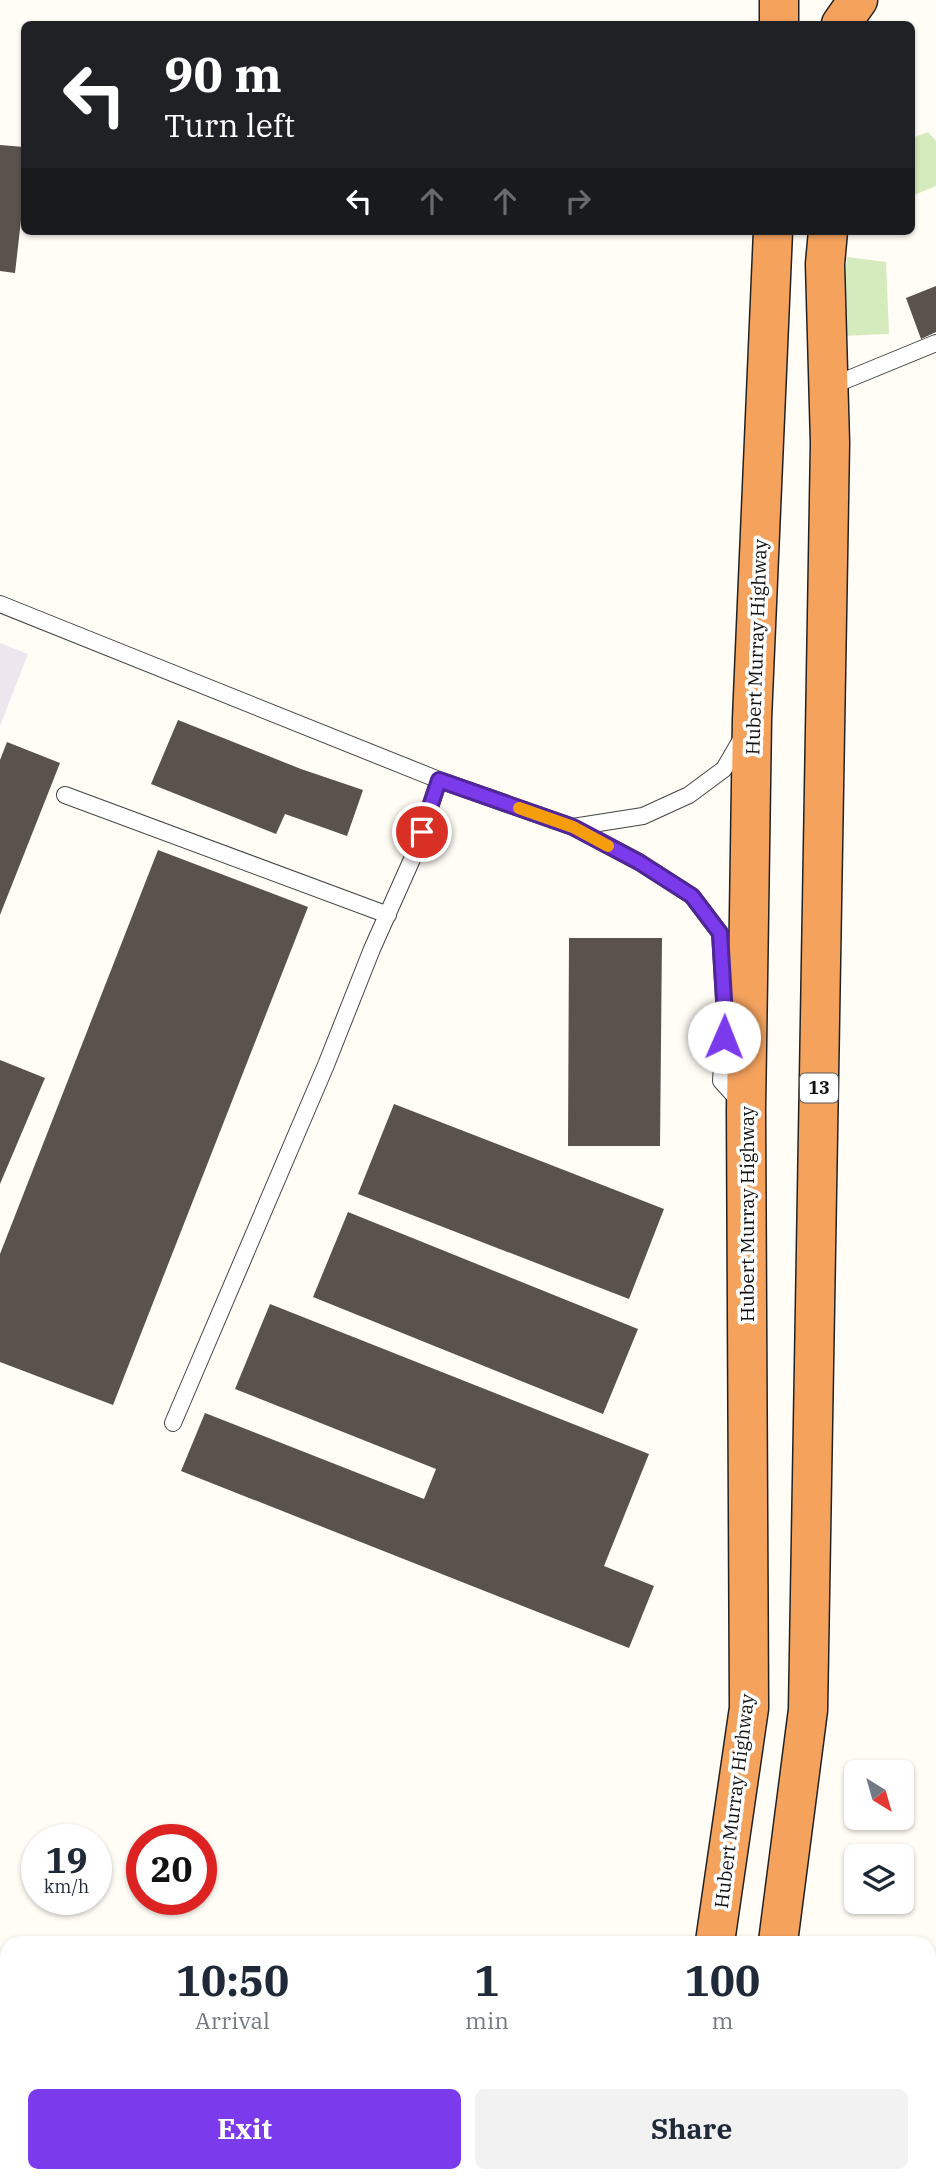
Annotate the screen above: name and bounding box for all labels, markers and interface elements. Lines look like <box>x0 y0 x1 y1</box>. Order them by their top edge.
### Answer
text: 90 m <box>164 42 282 105</box>
icon: left <box>49 49 140 140</box>
text: Turn left <box>164 104 295 146</box>
icon: left <box>340 182 378 220</box>
icon: ahead <box>413 182 451 220</box>
icon: ahead <box>486 182 524 220</box>
icon: right <box>559 182 597 220</box>
street label: Hubert Murray Highway <box>740 538 772 755</box>
pin <box>392 802 452 862</box>
icon: arrive <box>403 813 441 851</box>
position arrow <box>687 1000 761 1074</box>
road number: 13 <box>800 1073 838 1102</box>
street label: Hubert Murray Highway <box>735 1105 759 1322</box>
street label: Hubert Murray Highway <box>709 1692 759 1910</box>
north arrow <box>844 1760 914 1830</box>
map controls <box>844 1760 914 1914</box>
speed limit sign: 20 <box>126 1824 217 1915</box>
text: 19 <box>45 1837 88 1883</box>
button: layers <box>844 1844 914 1914</box>
text: km/h <box>44 1875 89 1898</box>
text: 10:50 <box>176 1953 289 2008</box>
text: 1 <box>474 1953 500 2008</box>
text: 100 <box>685 1953 760 2008</box>
text: Arrival <box>195 2005 270 2035</box>
text: min <box>465 2005 509 2035</box>
text: m <box>711 2005 733 2035</box>
button: Exit <box>28 2089 461 2169</box>
button: Share <box>475 2089 908 2169</box>

